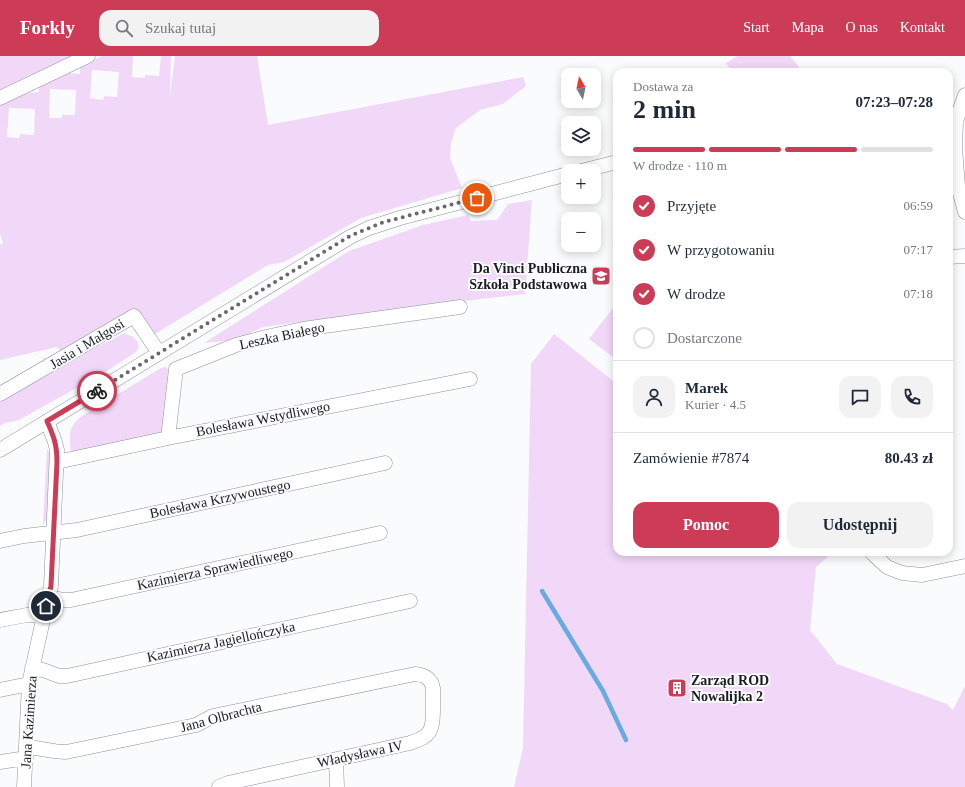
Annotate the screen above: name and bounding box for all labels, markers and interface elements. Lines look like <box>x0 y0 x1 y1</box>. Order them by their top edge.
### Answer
search box <box>99 10 379 46</box>
text: Forkly <box>20 17 75 38</box>
icon: search <box>113 17 135 39</box>
text: Szukaj tutaj <box>145 20 216 36</box>
text: Start <box>743 20 770 35</box>
text: Mapa <box>792 20 824 35</box>
text: O nas <box>846 20 878 35</box>
text: Kontakt <box>900 20 945 35</box>
north arrow <box>561 68 601 108</box>
map controls <box>561 68 601 252</box>
text: Dostawa za <box>633 79 693 94</box>
text: 07:23–07:28 <box>856 94 933 110</box>
text: 2 min <box>633 95 696 124</box>
button: layers <box>561 116 601 156</box>
text: W drodze · 110 m <box>633 158 727 173</box>
button: + <box>561 164 601 204</box>
pin <box>460 181 494 215</box>
icon: bag <box>466 187 488 209</box>
icon: check <box>633 195 655 217</box>
text: Przyjęte <box>667 198 716 214</box>
text: 06:59 <box>903 198 933 213</box>
button: − <box>561 212 601 252</box>
icon: check <box>633 239 655 261</box>
text: W przygotowaniu <box>667 242 775 258</box>
text: 07:17 <box>903 242 933 257</box>
place label: Da Vinci Publiczna Szkoła Podstawowa <box>469 261 587 292</box>
school or university icon: Da Vinci Publiczna Szkoła Podstawowa <box>590 265 612 287</box>
icon: check <box>633 283 655 305</box>
text: W drodze <box>667 286 725 302</box>
text: 07:18 <box>903 286 933 301</box>
street label: Jasia i Małgosi <box>47 316 127 372</box>
street label: Leszka Białego <box>238 320 326 352</box>
text: Dostarczone <box>667 330 742 346</box>
courier <box>77 371 117 411</box>
button: person <box>633 376 675 418</box>
button: chat <box>839 376 881 418</box>
button: phone <box>891 376 933 418</box>
icon: bike <box>86 380 108 402</box>
text: Marek <box>685 380 728 396</box>
text: Kurier · 4.5 <box>685 397 746 412</box>
street label: Bolesława Wstydliwego <box>195 399 331 439</box>
text: Zamówienie #7874 <box>633 450 749 466</box>
text: 80.43 zł <box>885 450 933 466</box>
street label: Bolesława Krzywoustego <box>148 477 292 521</box>
button: Pomoc <box>633 502 779 548</box>
button: Udostępnij <box>787 502 933 548</box>
street label: Kazimierza Sprawiedliwego <box>136 545 294 593</box>
pin <box>29 589 63 623</box>
icon: home <box>35 595 57 617</box>
street label: Kazimierza Jagiellończyka <box>145 619 297 665</box>
place label: Zarząd ROD Nowalijka 2 <box>691 673 769 704</box>
street label: Jana Kazimierza <box>18 674 40 769</box>
building icon: Zarząd ROD Nowalijka 2 <box>666 677 688 699</box>
street label: Jana Olbrachta <box>179 699 264 735</box>
street label: Władysława IV <box>316 738 404 770</box>

